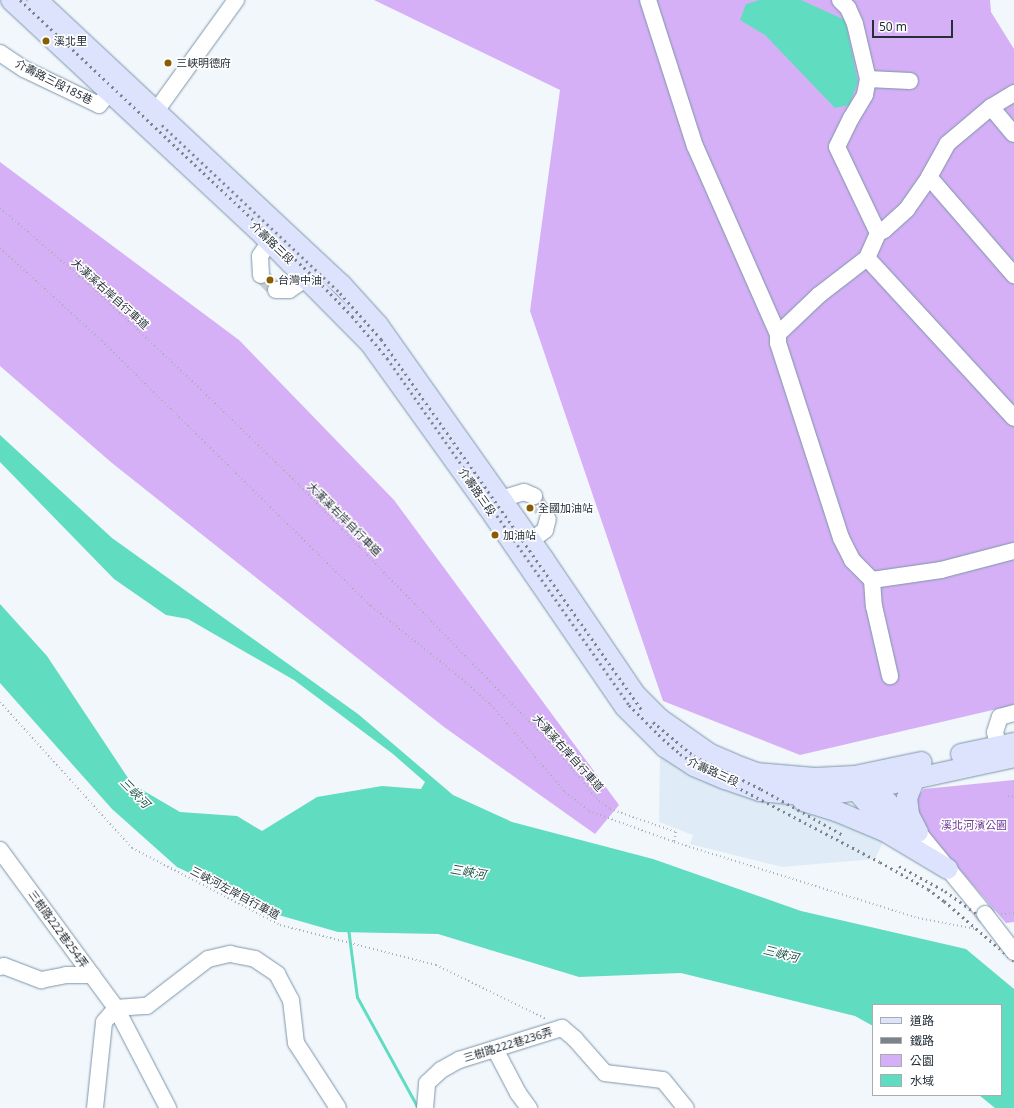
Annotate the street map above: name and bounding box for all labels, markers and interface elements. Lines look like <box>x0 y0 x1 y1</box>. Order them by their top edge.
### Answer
scale bar <box>874 12 955 38</box>
text: 50 m <box>879 18 907 35</box>
place label: 溪北里 <box>54 34 87 48</box>
marker: 溪北里 <box>41 36 51 46</box>
place label: 三峽明德府 <box>176 56 231 70</box>
street label: 介壽路三段185巷 <box>13 57 95 107</box>
marker: 三峽明德府 <box>163 58 173 68</box>
street label: 介壽路三段 <box>248 219 296 267</box>
street label: 大漢溪右岸自行車道 <box>69 256 151 332</box>
place label: 台灣中油 <box>278 273 322 287</box>
marker: 台灣中油 <box>265 275 275 285</box>
street label: 介壽路三段 <box>456 466 498 518</box>
street label: 大漢溪右岸自行車道 <box>304 479 384 559</box>
place label: 全國加油站 <box>538 501 593 515</box>
marker: 全國加油站 <box>525 503 535 513</box>
place label: 加油站 <box>503 528 536 542</box>
marker: 加油站 <box>490 530 500 540</box>
street label: 大漢溪右岸自行車道 <box>530 712 606 794</box>
street label: 介壽路三段 <box>685 755 741 789</box>
water label: 三峽河 <box>117 775 153 811</box>
park label: 溪北河濱公園 <box>941 818 1007 832</box>
water label: 三峽河 <box>449 862 487 882</box>
street label: 三峽河左岸自行車道 <box>188 864 282 922</box>
street label: 三樹路222巷254弄 <box>25 888 91 970</box>
water label: 三峽河 <box>762 943 800 965</box>
legend <box>872 1004 1002 1096</box>
text: 道路 <box>910 1012 934 1029</box>
street label: 三樹路222巷236弄 <box>462 1025 554 1065</box>
text: 鐵路 <box>910 1032 934 1049</box>
text: 公園 <box>910 1052 934 1069</box>
text: 水域 <box>910 1072 934 1089</box>

